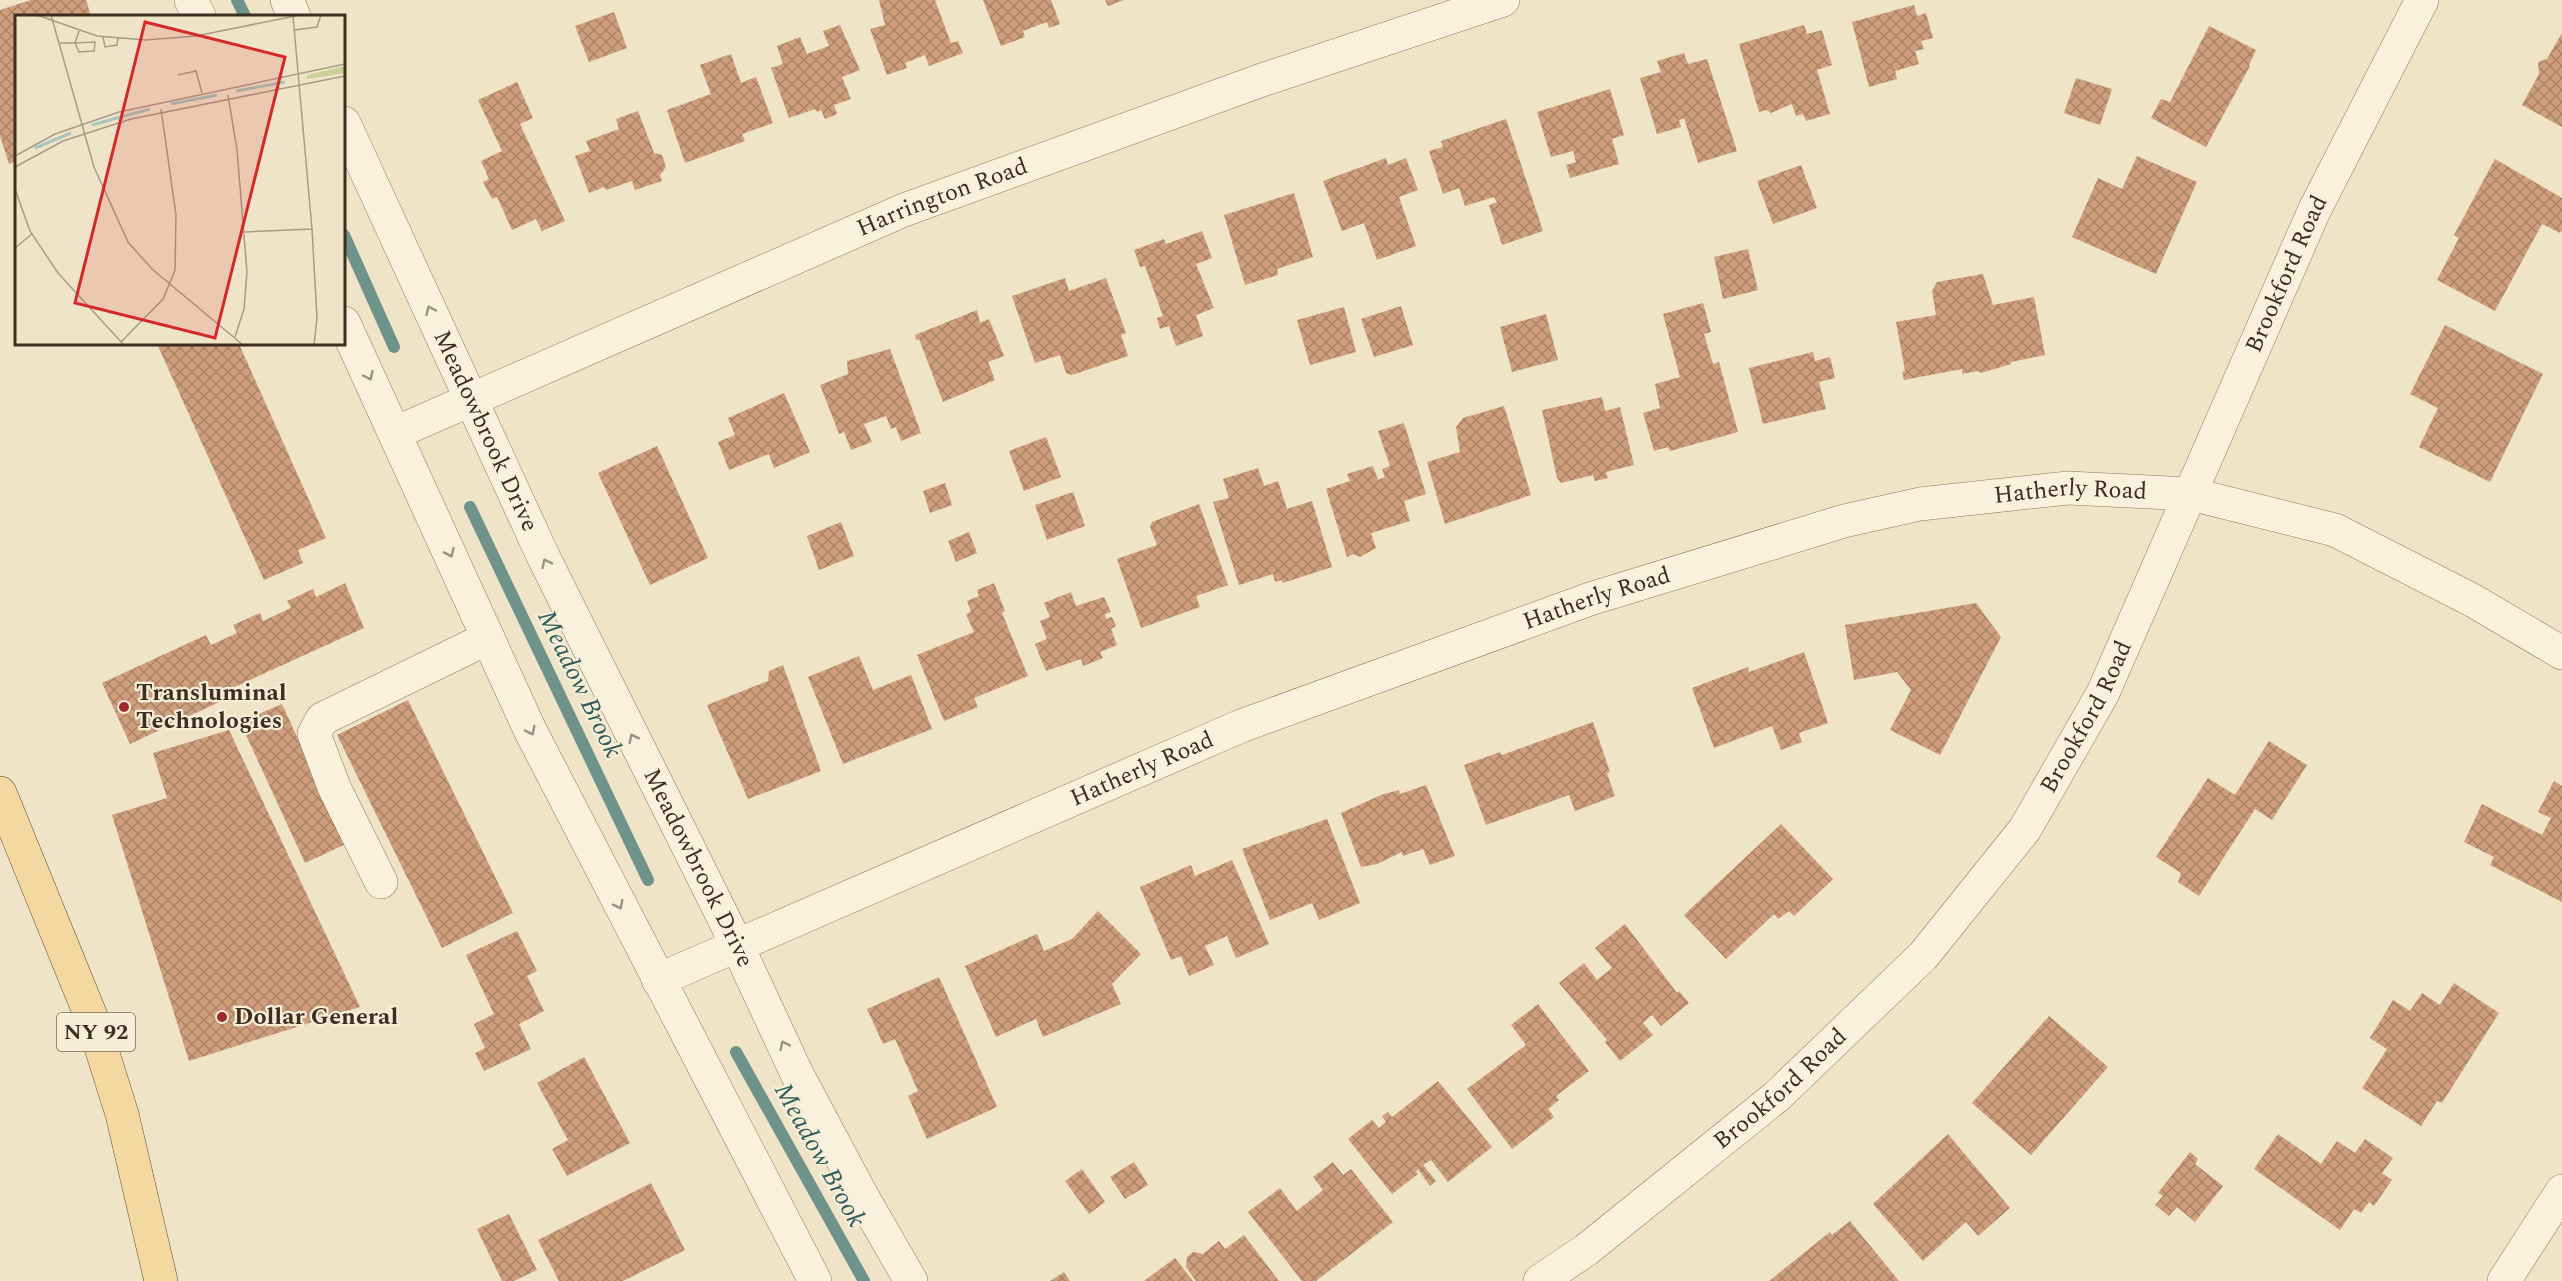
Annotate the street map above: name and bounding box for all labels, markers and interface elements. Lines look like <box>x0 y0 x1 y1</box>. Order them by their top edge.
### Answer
inset map <box>15 15 345 345</box>
street label: Harrington Road <box>851 149 1033 246</box>
street label: Brookford Road <box>2236 189 2337 359</box>
one-way arrow <box>425 305 437 316</box>
street label: Meadowbrook Drive <box>424 324 547 538</box>
one-way arrow <box>361 370 373 381</box>
street label: Hatherly Road <box>1992 470 2148 514</box>
one-way arrow <box>442 547 454 558</box>
street label: Hatherly Road <box>1518 557 1675 640</box>
one-way arrow <box>542 559 554 570</box>
water label: Meadow Brook <box>527 603 633 765</box>
street label: Brookford Road <box>2031 635 2142 800</box>
place label: Transluminal Technologies <box>136 675 287 739</box>
marker: Transluminal Technologies <box>117 700 131 714</box>
street label: Hatherly Road <box>1064 722 1220 816</box>
one-way arrow <box>523 725 535 736</box>
one-way arrow <box>629 733 641 744</box>
street label: Meadowbrook Drive <box>634 762 763 973</box>
one-way arrow <box>612 898 623 909</box>
place label: Dollar General <box>234 999 398 1035</box>
marker: Dollar General <box>215 1010 229 1024</box>
road number: NY 92 <box>57 1013 135 1051</box>
street label: Brookford Road <box>1706 1020 1856 1159</box>
one-way arrow <box>779 1041 791 1052</box>
water label: Meadow Brook <box>764 1075 876 1235</box>

